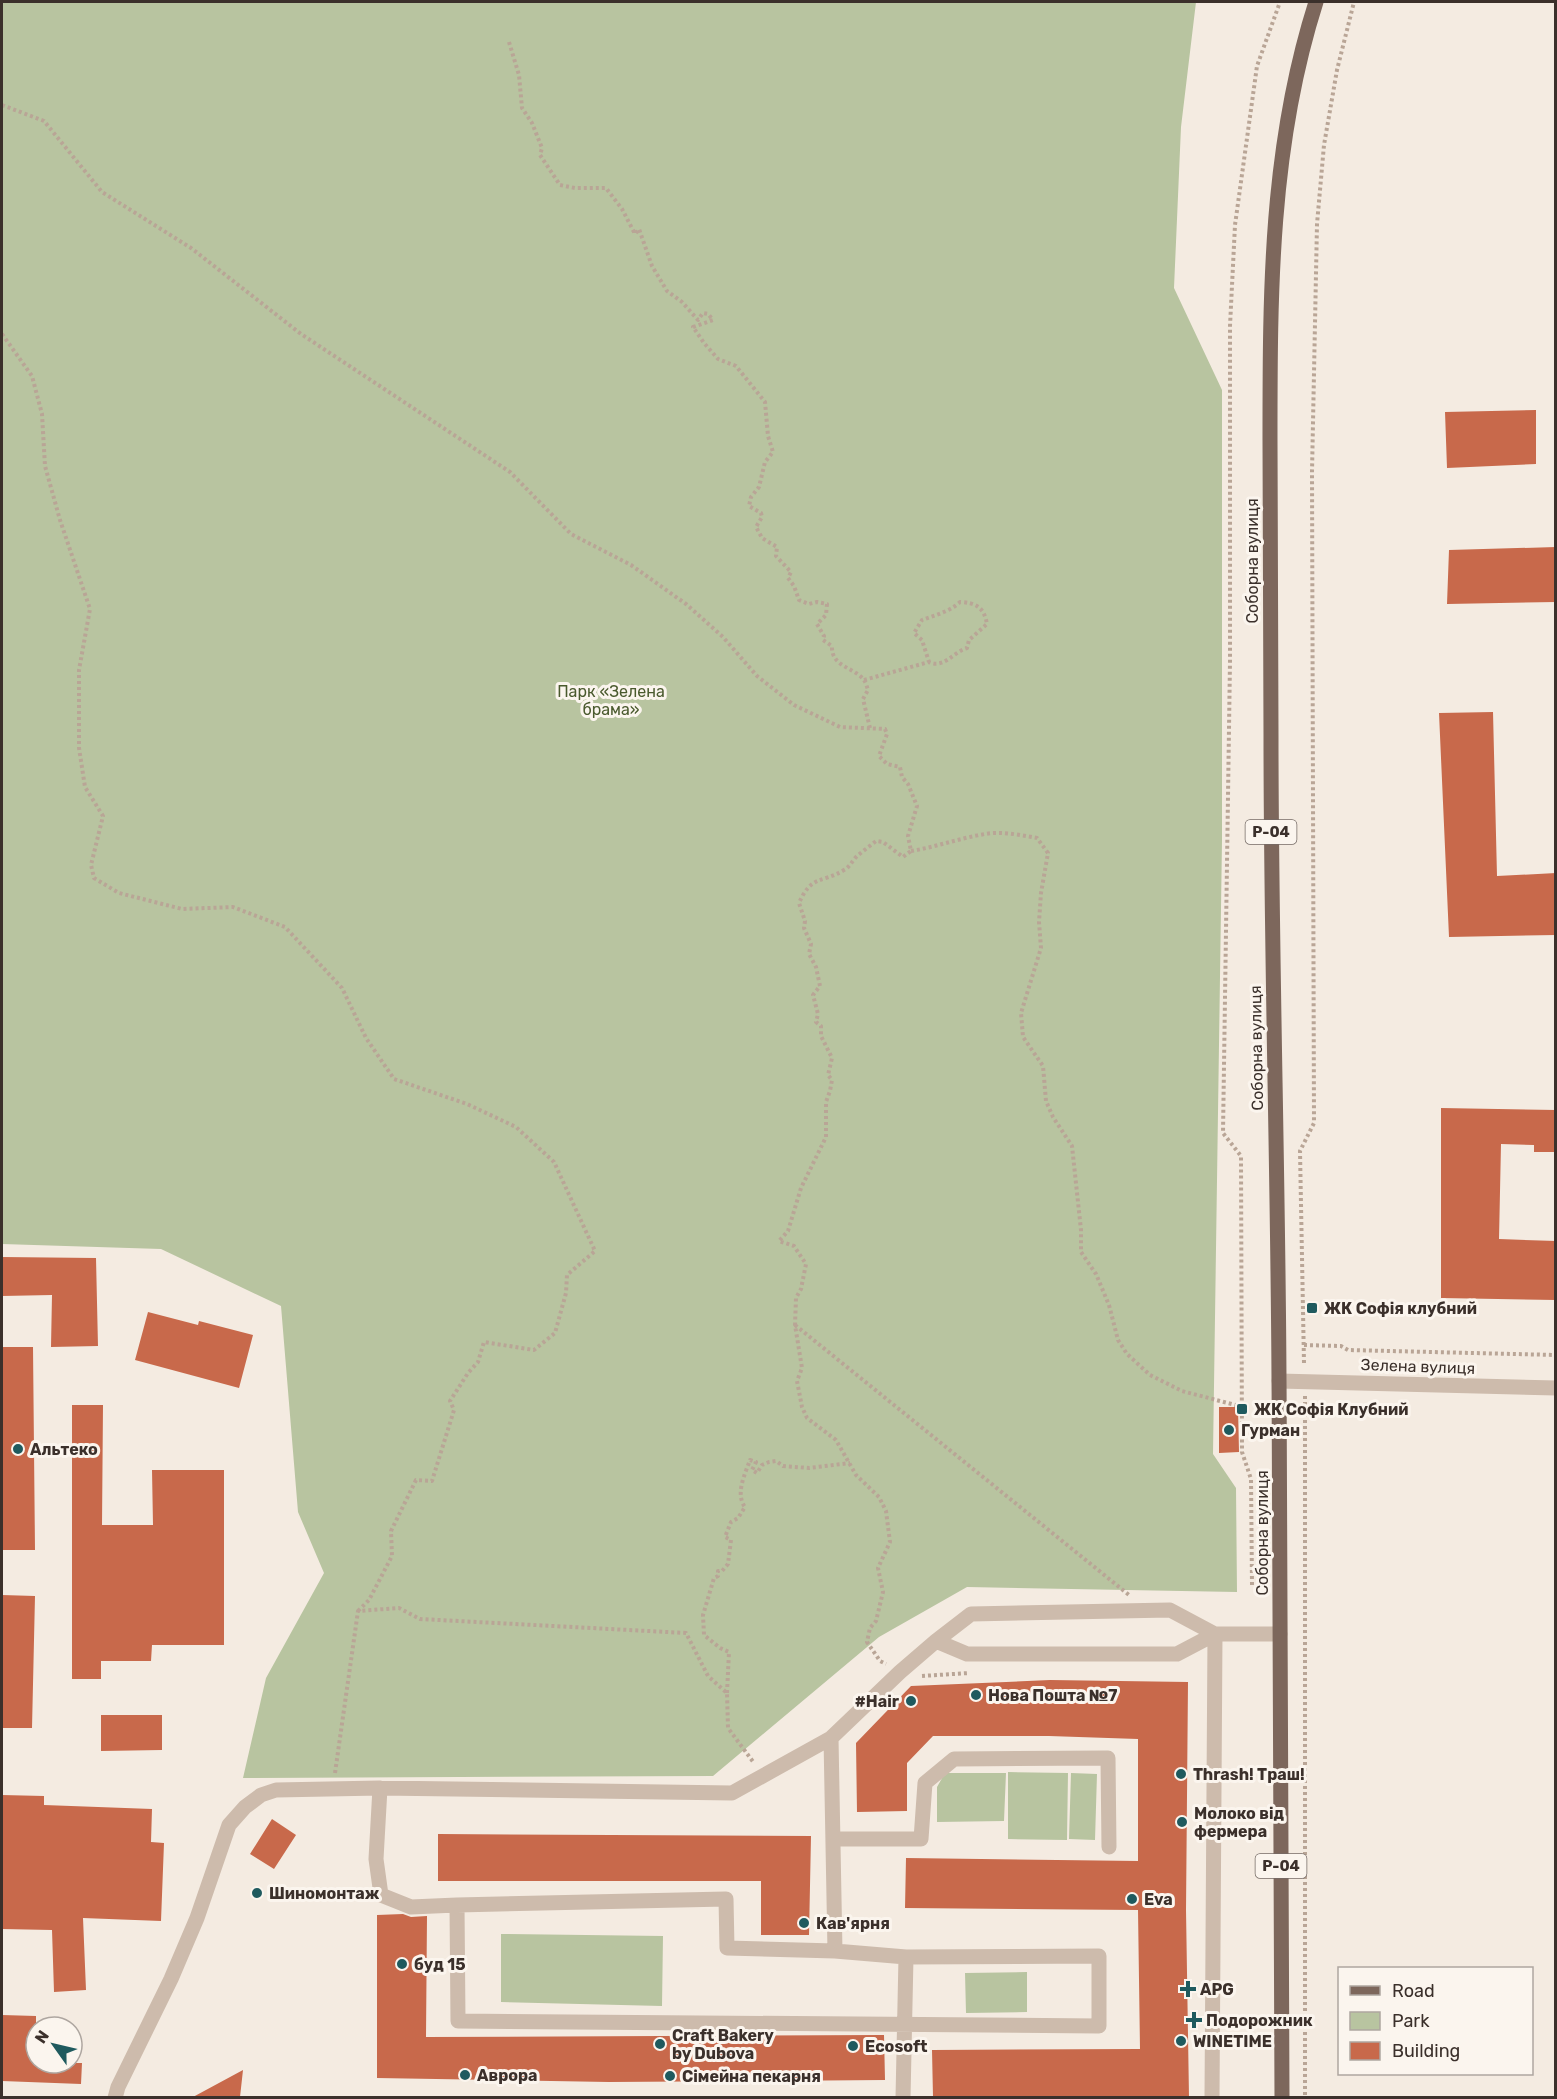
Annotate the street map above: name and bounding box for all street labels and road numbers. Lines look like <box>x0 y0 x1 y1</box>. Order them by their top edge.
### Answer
street label: Соборна вулиця <box>1243 498 1262 624</box>
road number: Р-04 <box>1246 820 1296 844</box>
street label: Соборна вулиця <box>1246 985 1267 1111</box>
street label: Зелена вулиця <box>1360 1355 1476 1378</box>
street label: Соборна вулиця <box>1253 1470 1272 1596</box>
road number: Р-04 <box>1256 1854 1306 1878</box>

